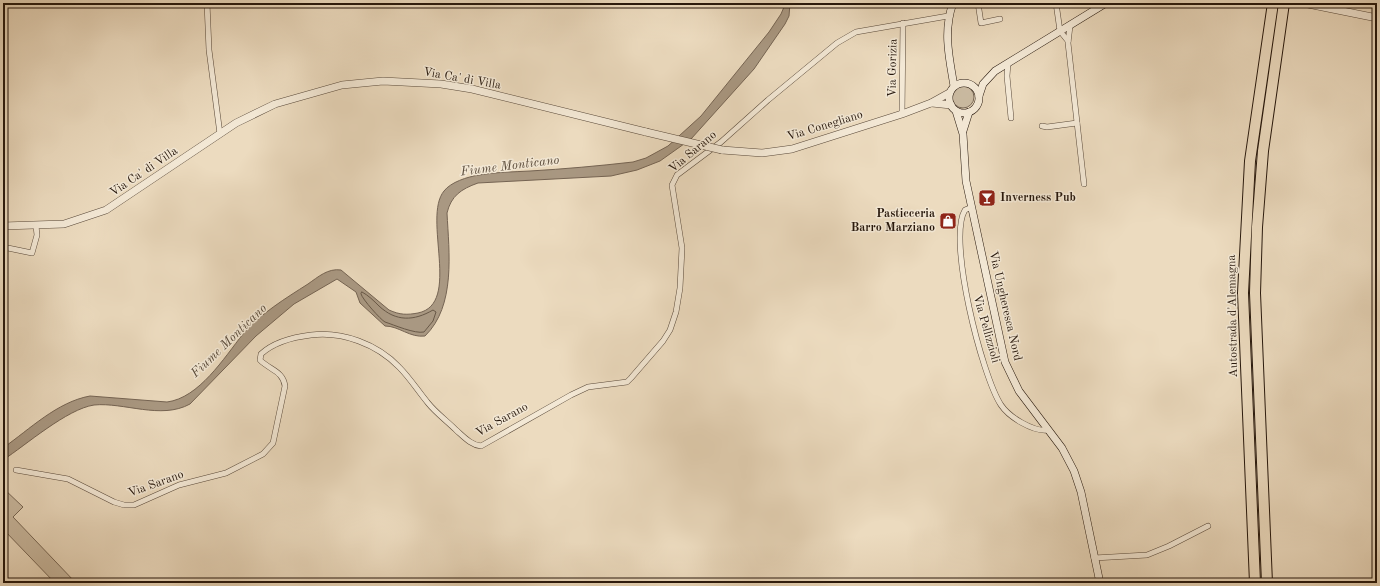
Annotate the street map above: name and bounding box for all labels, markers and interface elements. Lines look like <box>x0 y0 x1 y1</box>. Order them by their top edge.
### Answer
street label: Via Gorizia <box>886 39 900 97</box>
street label: Via Ca' di Villa <box>422 66 502 92</box>
street label: Via Conegliano <box>786 109 864 143</box>
street label: Via Sarano <box>667 129 719 175</box>
street label: Via Ca' di Villa <box>108 145 180 199</box>
water label: Fiume Monticano <box>459 153 560 179</box>
bar icon: Inverness Pub <box>977 188 997 208</box>
place label: Inverness Pub <box>1000 192 1076 204</box>
place label: Pasticceria Barro Marziano <box>851 208 935 234</box>
shop icon: Pasticceria Barro Marziano <box>938 211 958 231</box>
street label: Via Ungheresca Nord <box>987 250 1023 362</box>
street label: Autostrada d'Alemagna <box>1226 254 1240 378</box>
street label: Via Pellizzioli <box>971 294 1001 364</box>
water label: Fiume Monticano <box>188 302 269 381</box>
street label: Via Sarano <box>474 401 530 439</box>
street label: Via Sarano <box>127 468 185 500</box>

